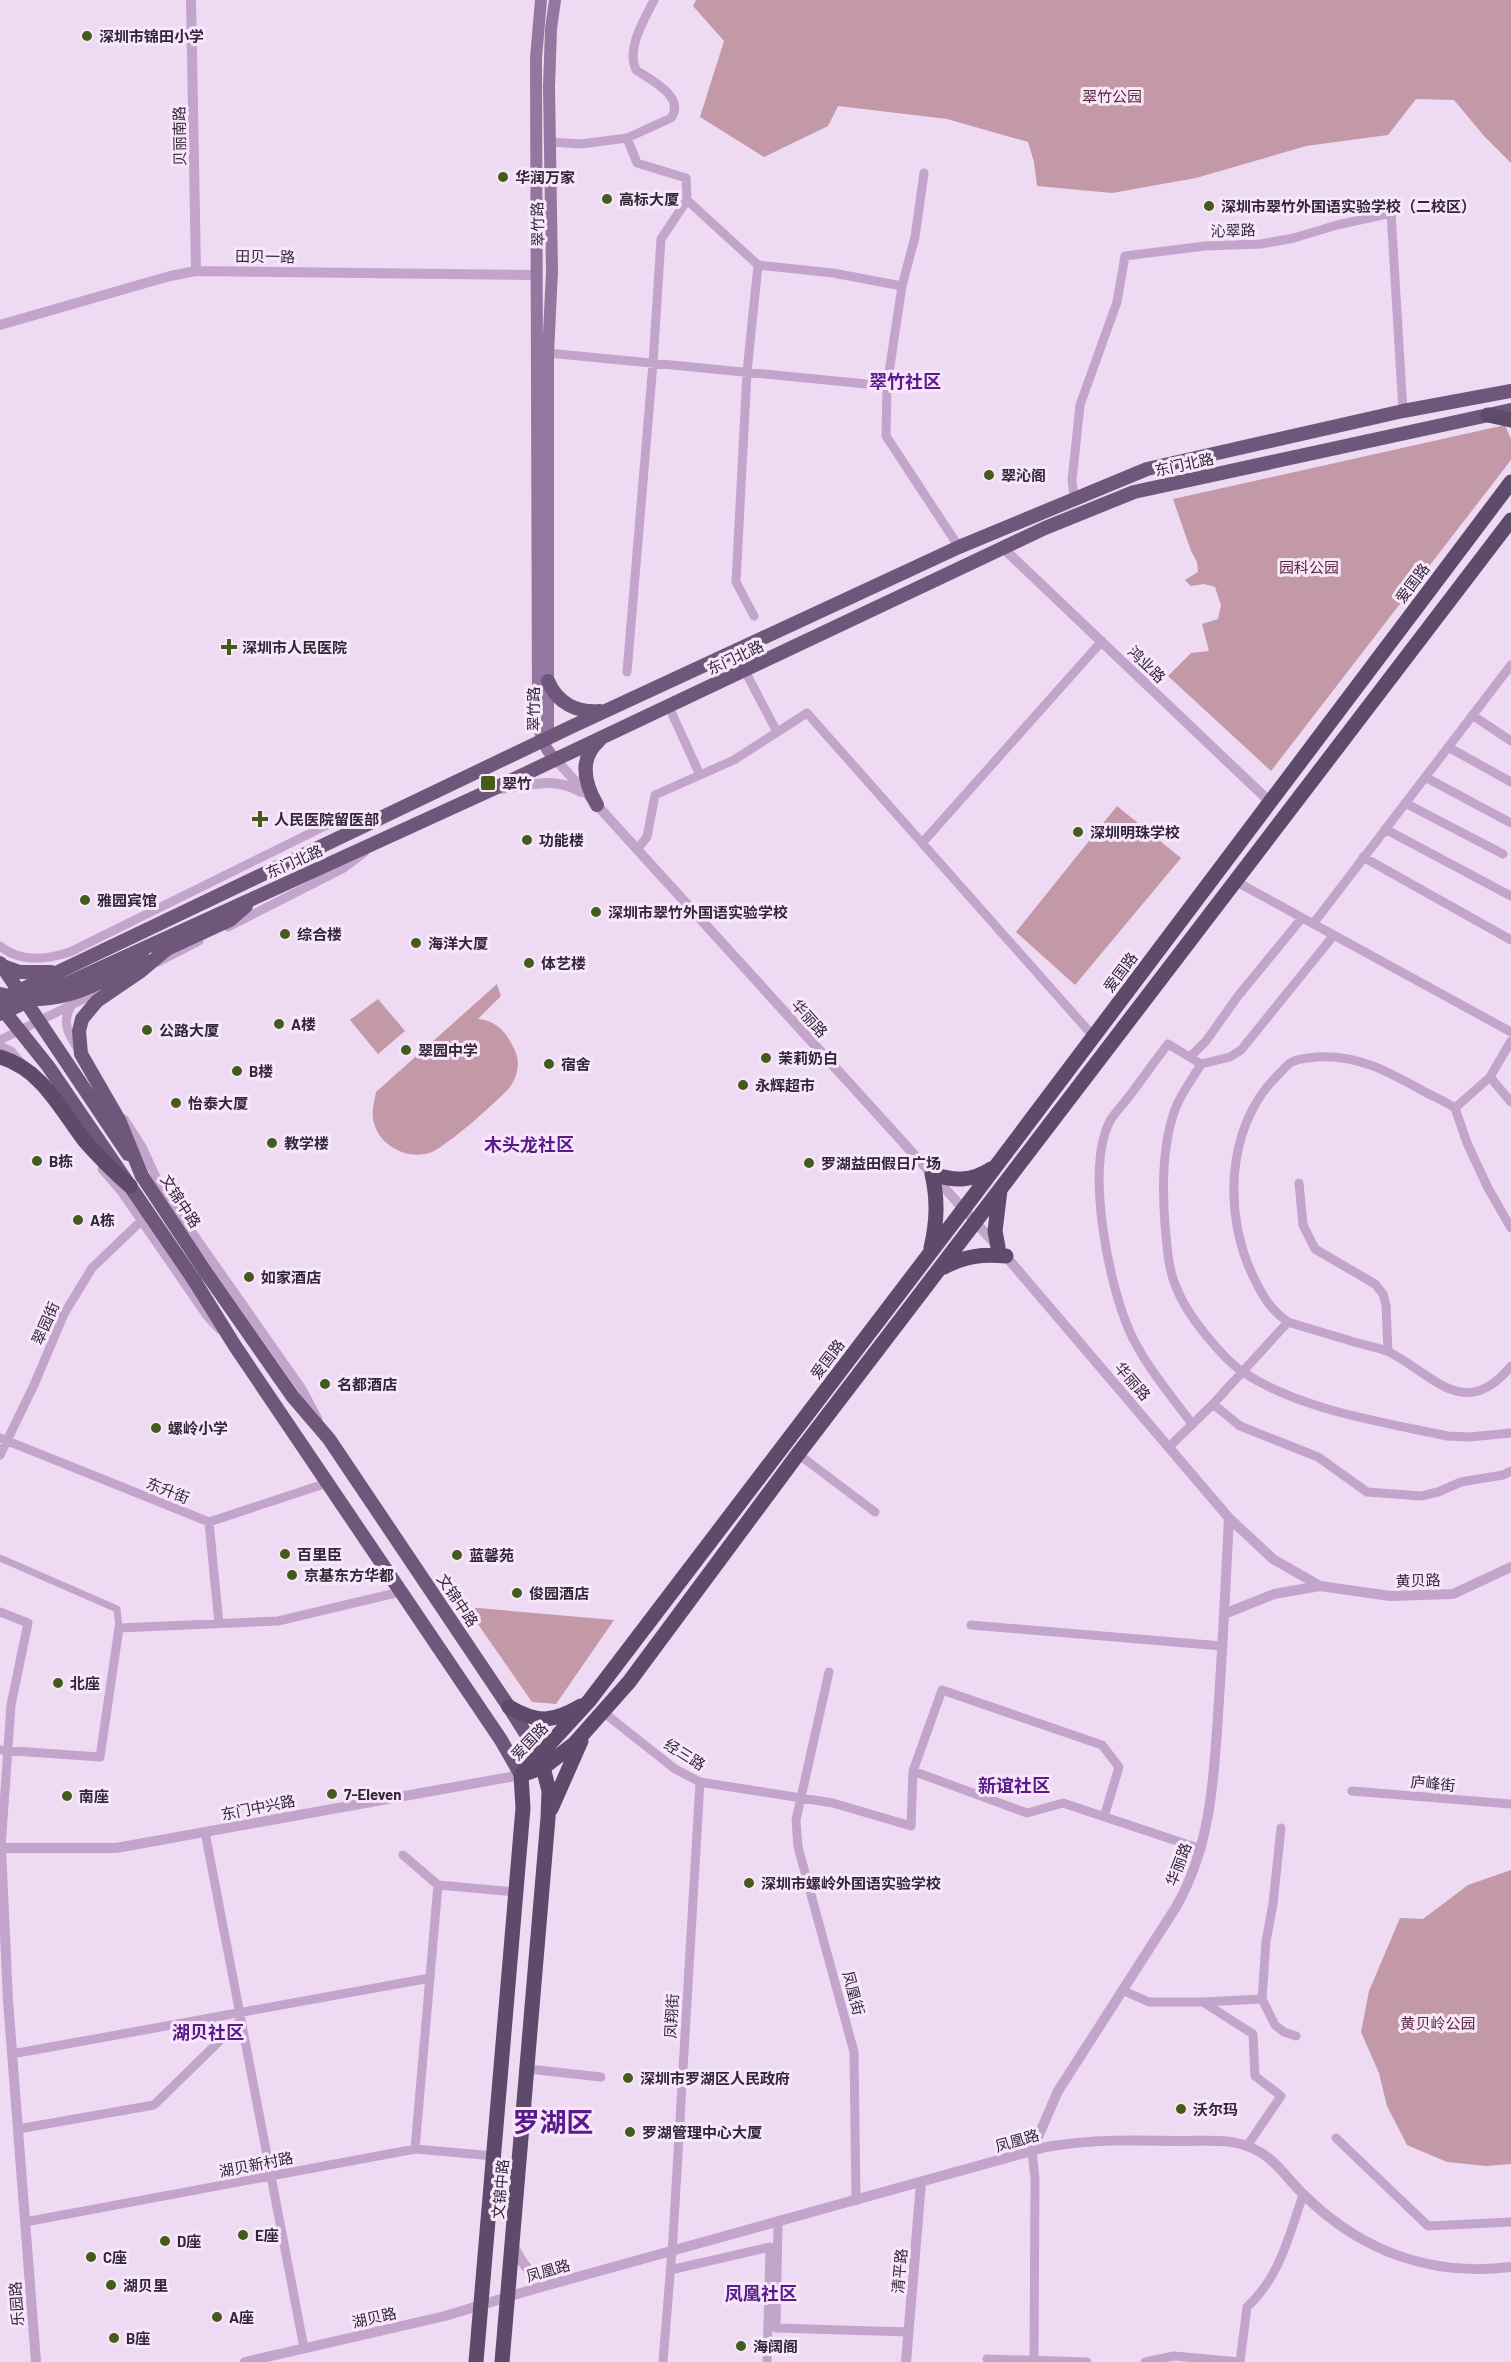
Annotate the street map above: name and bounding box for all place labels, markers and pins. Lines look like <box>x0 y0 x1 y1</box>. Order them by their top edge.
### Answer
place label: 深圳市锦田小学 <box>99 27 204 45</box>
marker: 深圳市锦田小学 <box>80 29 94 43</box>
place label: 华润万家 <box>515 168 575 186</box>
marker: 华润万家 <box>496 170 510 184</box>
place label: 高标大厦 <box>619 190 679 208</box>
marker: 高标大厦 <box>600 192 614 206</box>
place label: 深圳市翠竹外国语实验学校（二校区） <box>1221 197 1476 215</box>
marker: 深圳市翠竹外国语实验学校（二校区） <box>1202 199 1216 213</box>
place label: 翠沁阁 <box>1001 466 1046 484</box>
marker: 翠沁阁 <box>982 468 996 482</box>
marker: 深圳市人民医院 <box>220 638 238 656</box>
place label: 深圳市人民医院 <box>242 638 347 656</box>
marker: 翠竹 <box>479 774 497 792</box>
place label: 翠竹 <box>502 774 532 792</box>
marker: 人民医院留医部 <box>251 810 269 828</box>
place label: 人民医院留医部 <box>274 810 379 828</box>
place label: 深圳明珠学校 <box>1090 823 1180 841</box>
marker: 深圳明珠学校 <box>1071 825 1085 839</box>
place label: 功能楼 <box>539 831 584 849</box>
marker: 功能楼 <box>520 833 534 847</box>
place label: 雅园宾馆 <box>97 891 157 909</box>
marker: 雅园宾馆 <box>78 893 92 907</box>
place label: 深圳市翠竹外国语实验学校 <box>608 903 788 921</box>
marker: 深圳市翠竹外国语实验学校 <box>589 905 603 919</box>
place label: 综合楼 <box>297 925 342 943</box>
marker: 综合楼 <box>278 927 292 941</box>
place label: 海洋大厦 <box>428 934 488 952</box>
marker: 海洋大厦 <box>409 936 423 950</box>
place label: 体艺楼 <box>541 954 586 972</box>
marker: 体艺楼 <box>522 956 536 970</box>
place label: A楼 <box>291 1015 316 1033</box>
marker: A楼 <box>272 1017 286 1031</box>
place label: 公路大厦 <box>159 1021 219 1039</box>
marker: 公路大厦 <box>140 1023 154 1037</box>
place label: 翠园中学 <box>418 1041 478 1059</box>
marker: 翠园中学 <box>399 1043 413 1057</box>
place label: 茉莉奶白 <box>778 1049 838 1067</box>
marker: 茉莉奶白 <box>759 1051 773 1065</box>
place label: 宿舍 <box>561 1055 591 1073</box>
marker: 宿舍 <box>542 1057 556 1071</box>
place label: B楼 <box>249 1062 273 1080</box>
marker: B楼 <box>230 1064 244 1078</box>
place label: 永辉超市 <box>755 1076 815 1094</box>
marker: 永辉超市 <box>736 1078 750 1092</box>
place label: 怡泰大厦 <box>188 1094 248 1112</box>
marker: 怡泰大厦 <box>169 1096 183 1110</box>
place label: 教学楼 <box>284 1134 329 1152</box>
marker: 教学楼 <box>265 1136 279 1150</box>
place label: B栋 <box>49 1152 73 1170</box>
marker: B栋 <box>30 1154 44 1168</box>
place label: 罗湖益田假日广场 <box>821 1154 941 1172</box>
marker: 罗湖益田假日广场 <box>802 1156 816 1170</box>
place label: A栋 <box>90 1211 115 1229</box>
marker: A栋 <box>71 1213 85 1227</box>
place label: 如家酒店 <box>261 1268 321 1286</box>
marker: 如家酒店 <box>242 1270 256 1284</box>
place label: 名都酒店 <box>337 1375 397 1393</box>
marker: 名都酒店 <box>318 1377 332 1391</box>
place label: 螺岭小学 <box>168 1419 228 1437</box>
marker: 螺岭小学 <box>149 1421 163 1435</box>
place label: 百里臣 <box>297 1545 342 1563</box>
place label: 蓝馨苑 <box>469 1546 514 1564</box>
marker: 百里臣 <box>278 1547 292 1561</box>
marker: 蓝馨苑 <box>450 1548 464 1562</box>
place label: 京基东方华都 <box>304 1566 394 1584</box>
marker: 京基东方华都 <box>285 1568 299 1582</box>
place label: 俊园酒店 <box>529 1584 589 1602</box>
marker: 俊园酒店 <box>510 1586 524 1600</box>
place label: 北座 <box>70 1674 100 1692</box>
marker: 北座 <box>51 1676 65 1690</box>
place label: 7-Eleven <box>344 1785 401 1803</box>
place label: 南座 <box>79 1787 109 1805</box>
marker: 7-Eleven <box>325 1787 339 1801</box>
marker: 南座 <box>60 1789 74 1803</box>
place label: 深圳市螺岭外国语实验学校 <box>761 1874 941 1892</box>
marker: 深圳市螺岭外国语实验学校 <box>742 1876 756 1890</box>
place label: 深圳市罗湖区人民政府 <box>640 2069 790 2087</box>
marker: 深圳市罗湖区人民政府 <box>621 2071 635 2085</box>
place label: 沃尔玛 <box>1193 2100 1238 2118</box>
marker: 沃尔玛 <box>1174 2102 1188 2116</box>
place label: 罗湖管理中心大厦 <box>642 2123 762 2141</box>
marker: 罗湖管理中心大厦 <box>623 2125 637 2139</box>
place label: E座 <box>255 2226 279 2244</box>
marker: E座 <box>236 2228 250 2242</box>
place label: D座 <box>177 2232 201 2250</box>
marker: D座 <box>158 2234 172 2248</box>
place label: C座 <box>103 2248 127 2266</box>
marker: C座 <box>84 2250 98 2264</box>
place label: 湖贝里 <box>123 2276 168 2294</box>
marker: 湖贝里 <box>104 2278 118 2292</box>
place label: A座 <box>229 2308 254 2326</box>
marker: A座 <box>210 2310 224 2324</box>
place label: B座 <box>126 2329 150 2347</box>
marker: B座 <box>107 2331 121 2345</box>
place label: 海阔阁 <box>753 2337 798 2355</box>
marker: 海阔阁 <box>734 2339 748 2353</box>

